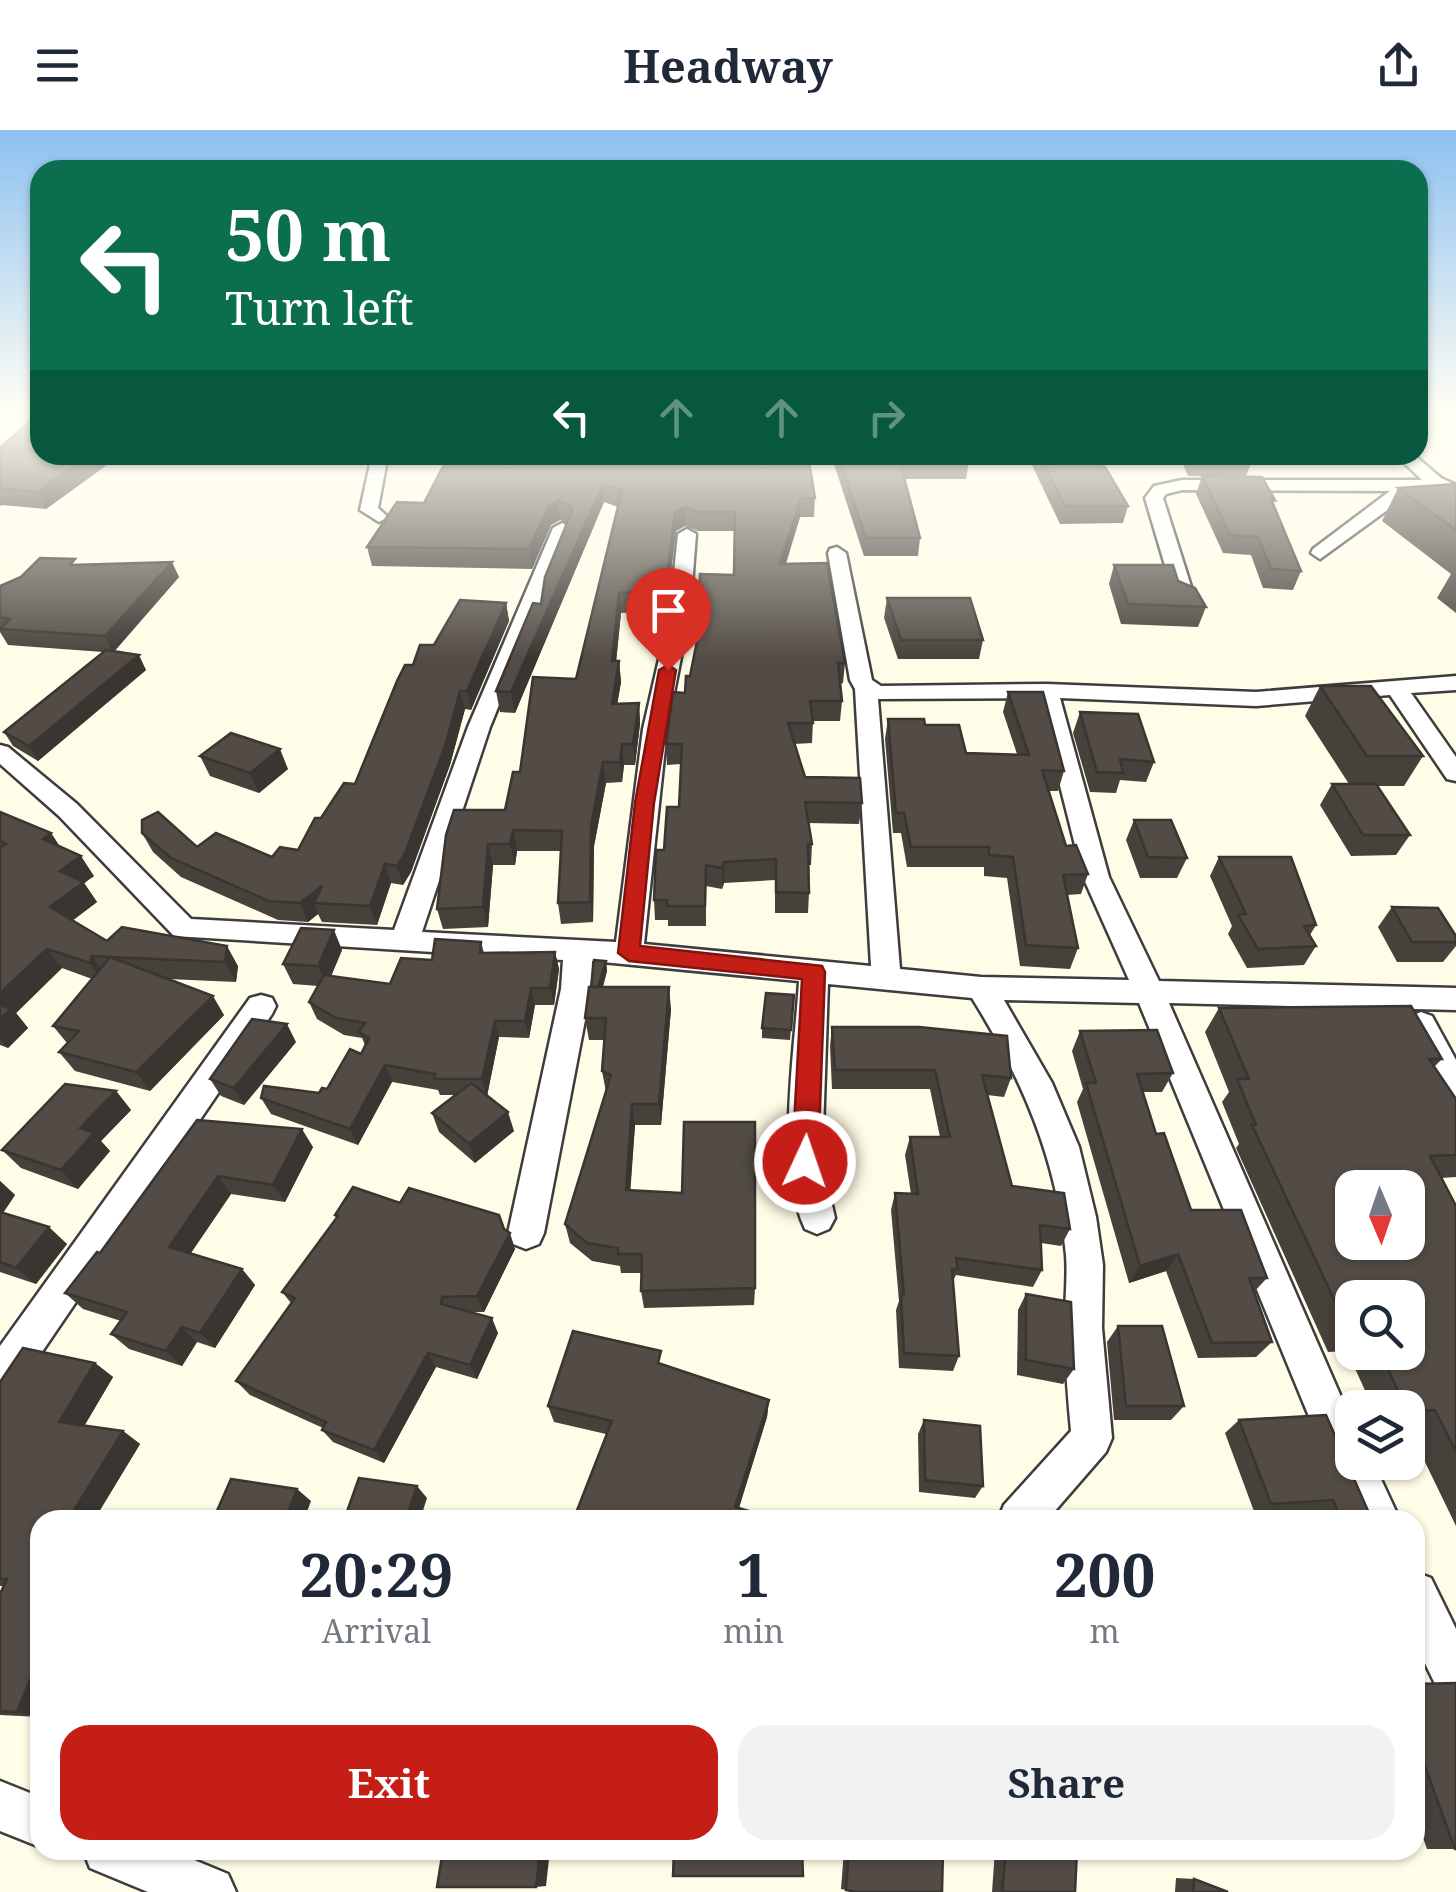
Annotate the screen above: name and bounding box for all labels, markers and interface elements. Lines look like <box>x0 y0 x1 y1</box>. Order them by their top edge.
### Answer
text: Headway <box>623 35 833 96</box>
icon: menu <box>30 38 85 93</box>
icon: share <box>1371 38 1426 93</box>
text: 50 m <box>225 186 391 282</box>
icon: left <box>60 200 190 330</box>
text: Turn left <box>225 277 414 338</box>
icon: left <box>544 390 599 445</box>
icon: ahead <box>649 390 704 445</box>
icon: ahead <box>754 390 809 445</box>
icon: right <box>859 390 914 445</box>
pin <box>626 568 711 671</box>
icon: arrive <box>641 583 696 638</box>
position arrow <box>753 1110 857 1214</box>
north arrow <box>1335 1170 1425 1260</box>
map controls <box>1335 1170 1425 1480</box>
button: search <box>1335 1280 1425 1370</box>
button: layers <box>1335 1390 1425 1480</box>
text: 20:29 <box>300 1533 453 1615</box>
text: 1 <box>737 1533 771 1615</box>
text: 200 <box>1054 1533 1155 1615</box>
text: Arrival <box>322 1609 431 1652</box>
text: min <box>723 1609 784 1652</box>
text: m <box>1089 1609 1120 1652</box>
button: Exit <box>60 1725 718 1840</box>
button: Share <box>738 1725 1395 1840</box>

